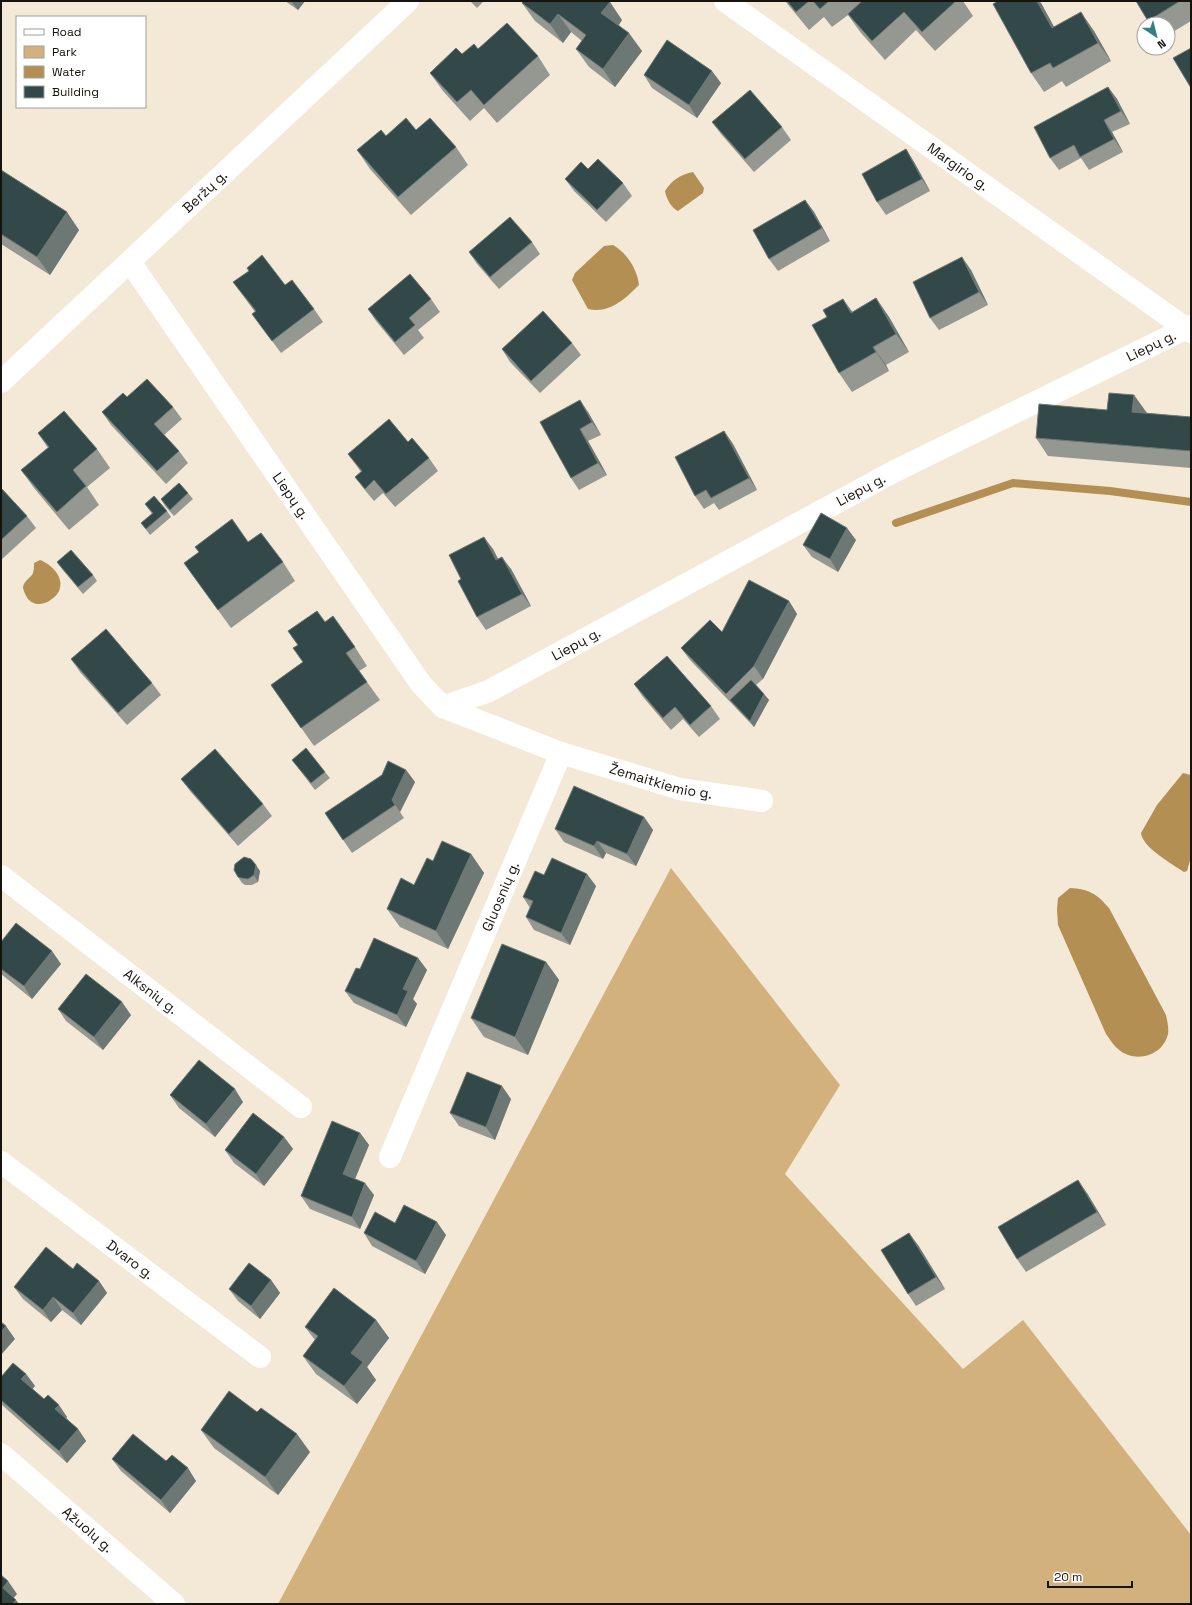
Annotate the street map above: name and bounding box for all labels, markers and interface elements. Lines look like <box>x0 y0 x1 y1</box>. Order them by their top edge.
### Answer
legend <box>16 16 146 108</box>
north arrow <box>1136 16 1176 56</box>
text: Road <box>52 24 81 40</box>
text: N <box>1155 36 1169 52</box>
text: Park <box>52 44 77 60</box>
text: Water <box>52 64 86 80</box>
text: Building <box>52 84 99 100</box>
street label: Margirio g. <box>924 139 992 195</box>
street label: Beržų g. <box>179 166 231 217</box>
street label: Liepų g. <box>1123 326 1179 365</box>
street label: Liepų g. <box>269 469 314 523</box>
street label: Liepų g. <box>833 469 888 510</box>
street label: Liepų g. <box>548 623 604 664</box>
street label: Žemaitkiemio g. <box>607 759 714 803</box>
street label: Gluosnių g. <box>478 859 523 934</box>
street label: Alksnių g. <box>120 965 182 1018</box>
street label: Dvaro g. <box>103 1236 158 1283</box>
street label: Ąžuolų g. <box>59 1502 117 1556</box>
scale bar <box>1048 1563 1132 1589</box>
text: 20 m <box>1054 1569 1082 1585</box>

